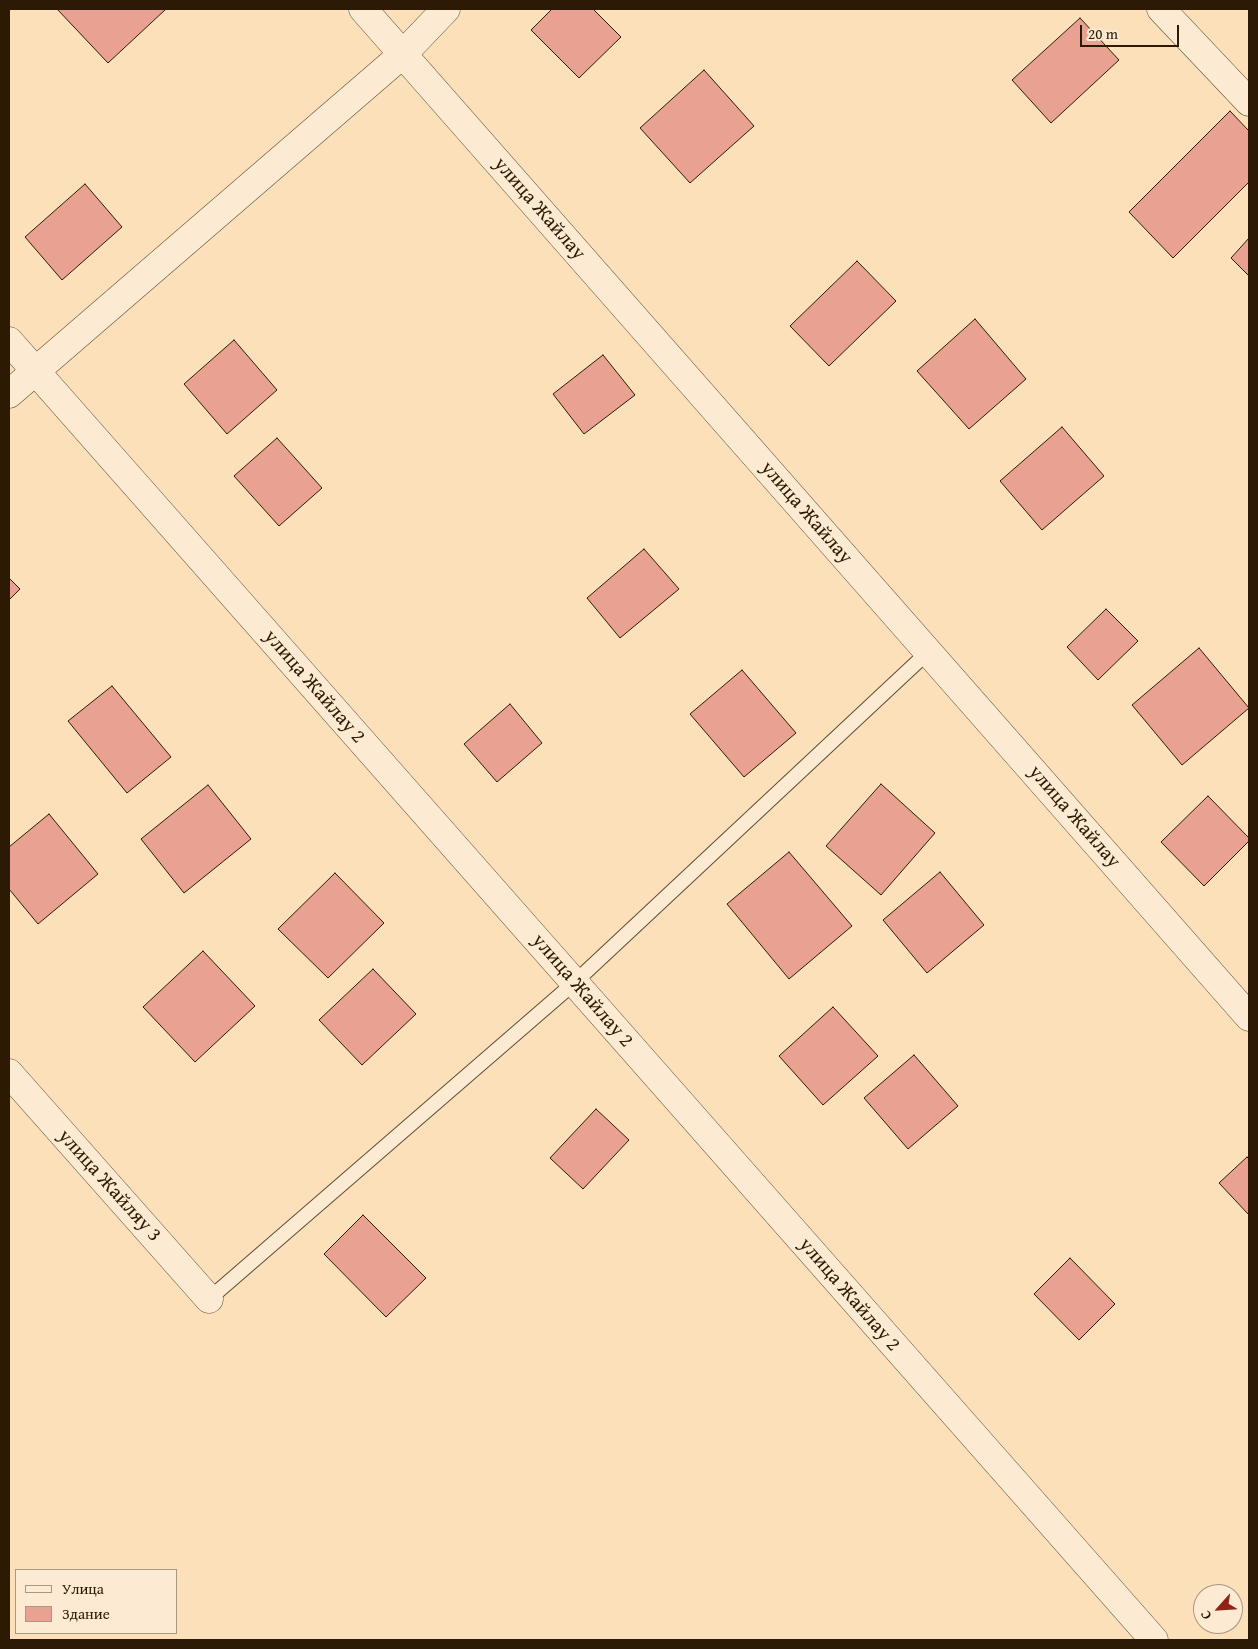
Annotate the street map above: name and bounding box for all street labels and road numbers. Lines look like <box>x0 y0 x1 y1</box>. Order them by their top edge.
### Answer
street label: улица Жайлау <box>488 153 590 265</box>
street label: улица Жайлау <box>755 457 857 569</box>
street label: улица Жайлау 2 <box>258 625 370 749</box>
street label: улица Жайлау <box>1023 761 1125 873</box>
street label: улица Жайлау 2 <box>526 929 638 1053</box>
street label: улица Жайляу 3 <box>52 1125 166 1247</box>
street label: улица Жайлау 2 <box>793 1233 905 1357</box>

